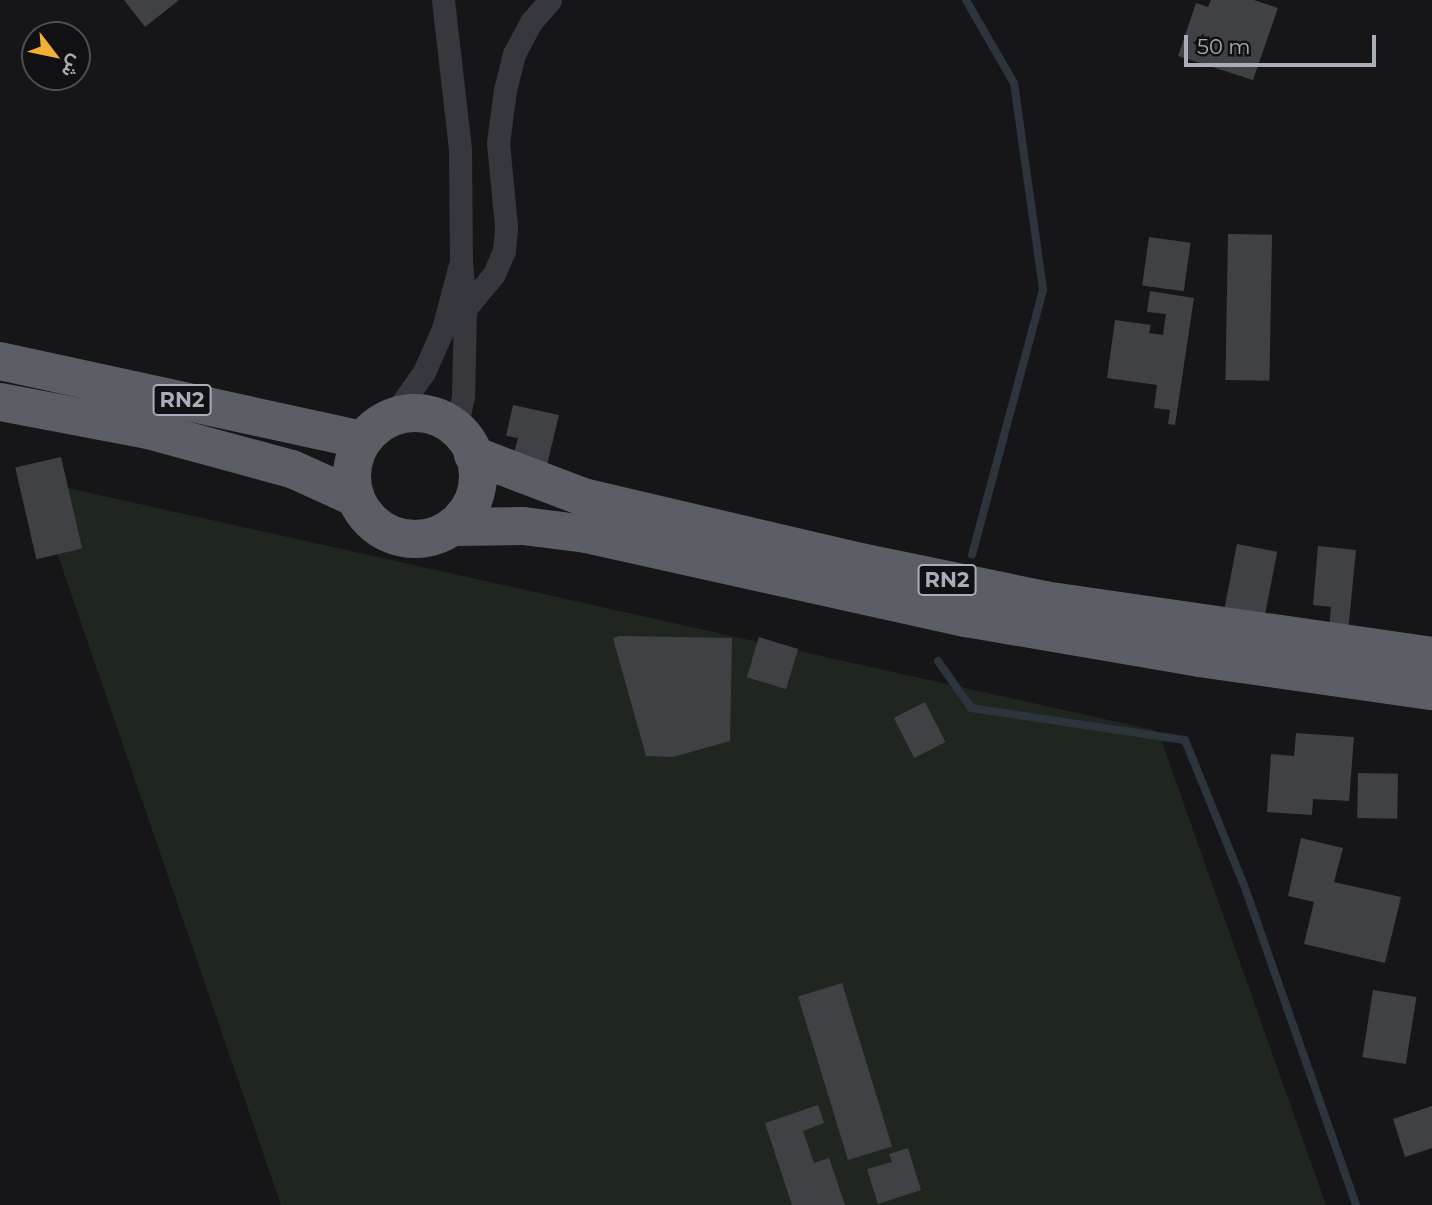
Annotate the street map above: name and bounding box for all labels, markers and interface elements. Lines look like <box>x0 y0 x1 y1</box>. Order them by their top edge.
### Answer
north arrow <box>21 21 91 91</box>
scale bar <box>1187 21 1380 65</box>
text: 50 m <box>1197 34 1251 59</box>
text: ش <box>57 51 88 82</box>
road number: RN2 <box>152 382 212 418</box>
road number: RN2 <box>917 562 977 598</box>

